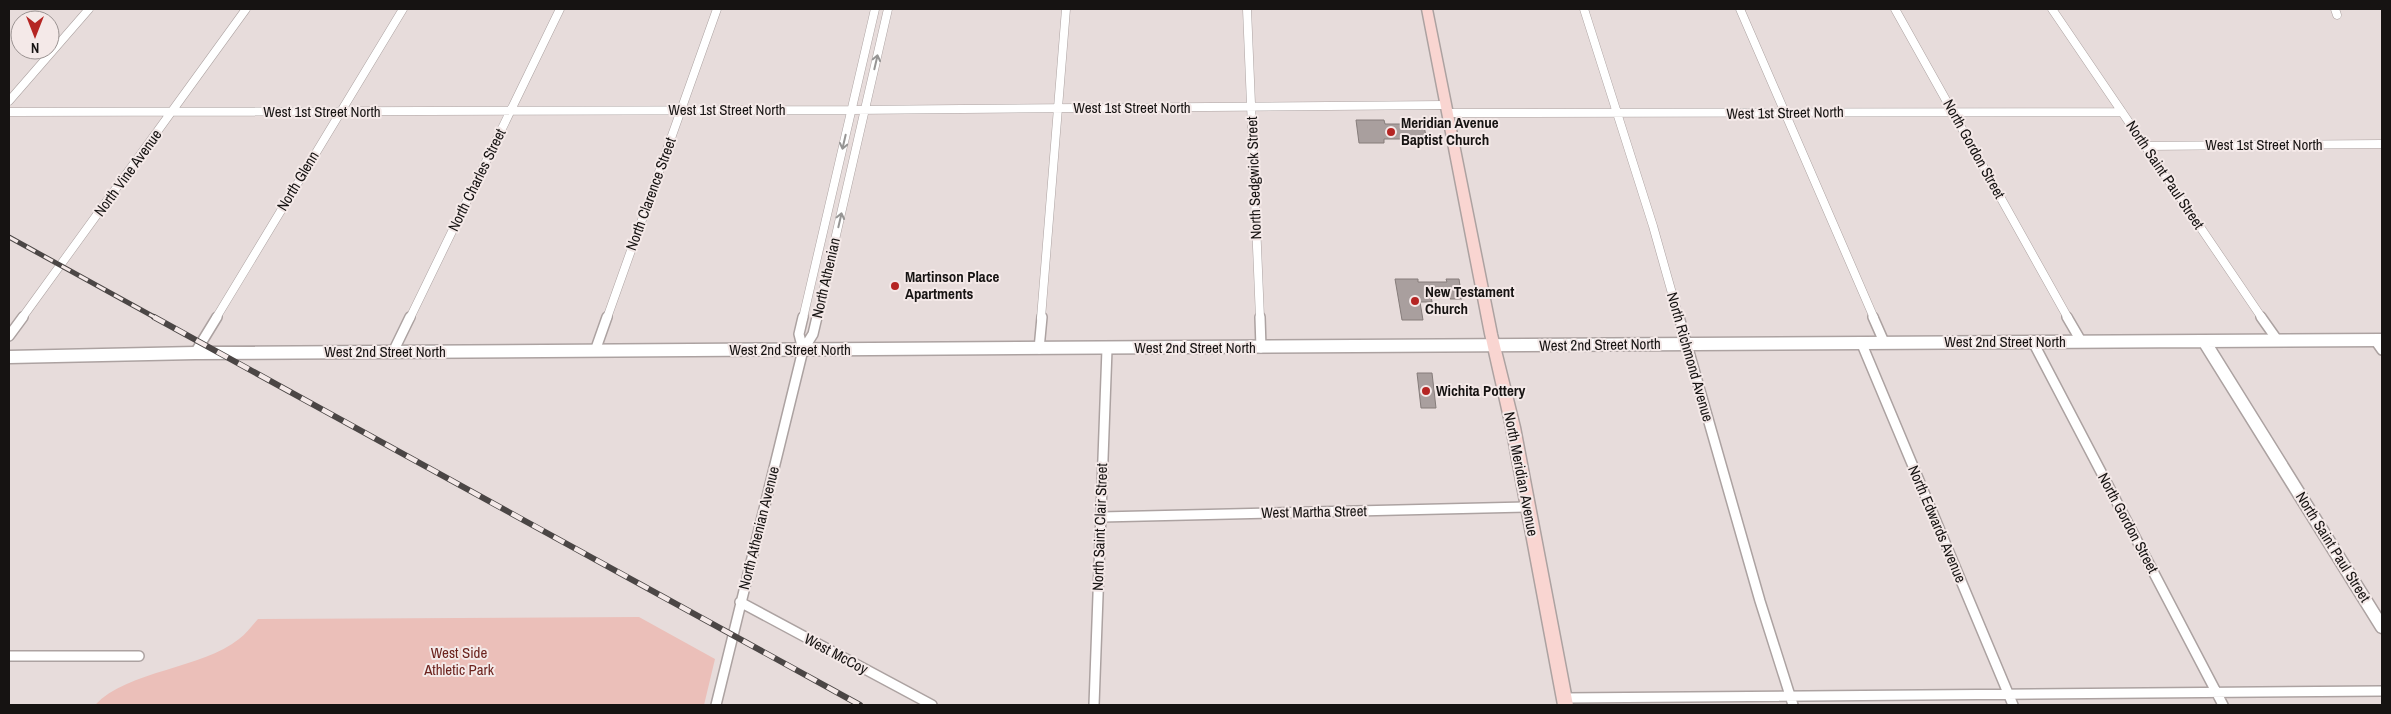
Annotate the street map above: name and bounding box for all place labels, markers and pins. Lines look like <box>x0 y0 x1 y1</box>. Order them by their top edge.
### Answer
place label: Meridian Avenue Baptist Church <box>1401 112 1499 150</box>
marker: Meridian Avenue Baptist Church <box>1385 126 1397 138</box>
place label: Martinson Place Apartments <box>905 266 999 304</box>
marker: Martinson Place Apartments <box>889 280 901 292</box>
place label: New Testament Church <box>1425 281 1514 319</box>
marker: New Testament Church <box>1409 295 1421 307</box>
place label: Wichita Pottery <box>1436 380 1526 401</box>
marker: Wichita Pottery <box>1420 385 1432 397</box>

